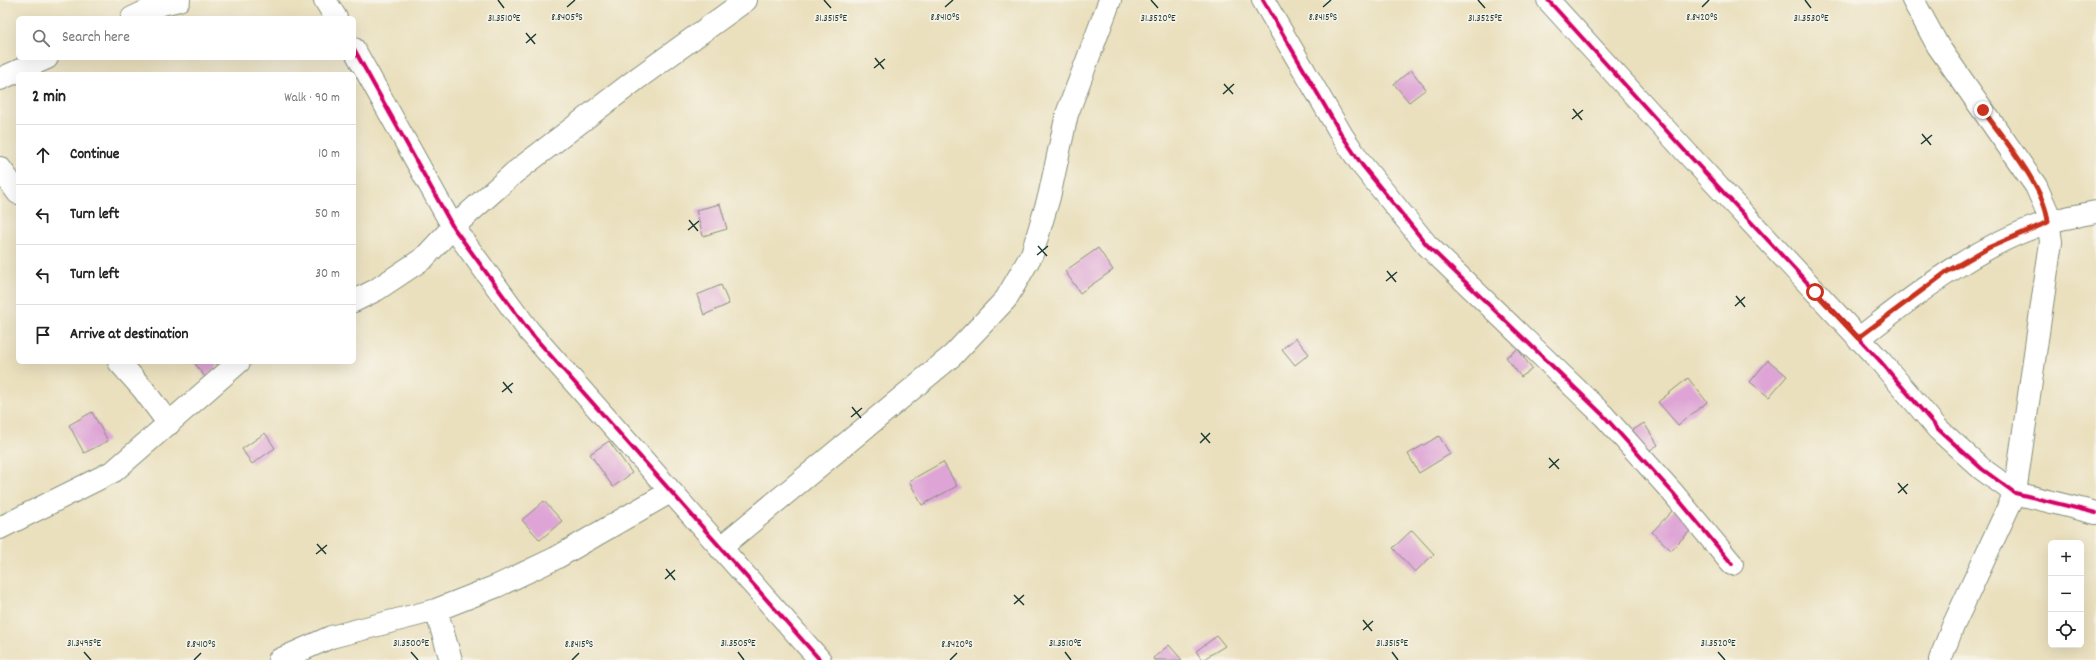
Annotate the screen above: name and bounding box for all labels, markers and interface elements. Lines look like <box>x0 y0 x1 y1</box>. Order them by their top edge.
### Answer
text: 8.8405°S <box>551 11 583 25</box>
text: 8.8410°S <box>930 11 960 25</box>
text: 8.8415°S <box>1309 11 1337 25</box>
text: 8.8420°S <box>1686 11 1718 25</box>
text: 31.3510°E <box>488 12 521 26</box>
text: 31.3515°E <box>815 12 847 26</box>
text: 31.3520°E <box>1141 12 1176 26</box>
text: 31.3525°E <box>1468 12 1503 26</box>
text: 31.3530°E <box>1794 12 1829 26</box>
search box <box>16 16 356 60</box>
icon: search <box>30 27 52 49</box>
text: Search here <box>62 27 130 49</box>
text: 2 min <box>32 86 66 110</box>
text: Walk · 90 m <box>284 89 340 108</box>
route end <box>1974 101 1992 119</box>
icon: ahead <box>32 144 54 166</box>
text: Continue <box>70 144 119 166</box>
text: 10 m <box>318 145 340 164</box>
icon: left <box>32 204 54 226</box>
text: Turn left <box>70 204 119 226</box>
text: 50 m <box>315 205 340 224</box>
icon: left <box>32 264 54 286</box>
text: Turn left <box>70 264 119 286</box>
text: 30 m <box>315 265 340 284</box>
route start <box>1806 283 1824 301</box>
icon: arrive <box>32 324 54 346</box>
text: Arrive at destination <box>70 324 188 346</box>
map controls <box>2048 540 2084 648</box>
button: + <box>2048 540 2084 576</box>
button: − <box>2048 576 2084 612</box>
button: locate <box>2048 612 2084 648</box>
text: 31.3495°E <box>67 637 101 651</box>
text: 31.3500°E <box>393 637 429 651</box>
text: 31.3505°E <box>720 637 756 651</box>
text: 31.3510°E <box>1049 637 1082 651</box>
text: 31.3515°E <box>1376 637 1408 651</box>
text: 31.3520°E <box>1701 637 1736 651</box>
text: 8.8410°S <box>186 638 216 652</box>
text: 8.8415°S <box>565 638 593 652</box>
text: 8.8420°S <box>941 638 973 652</box>

